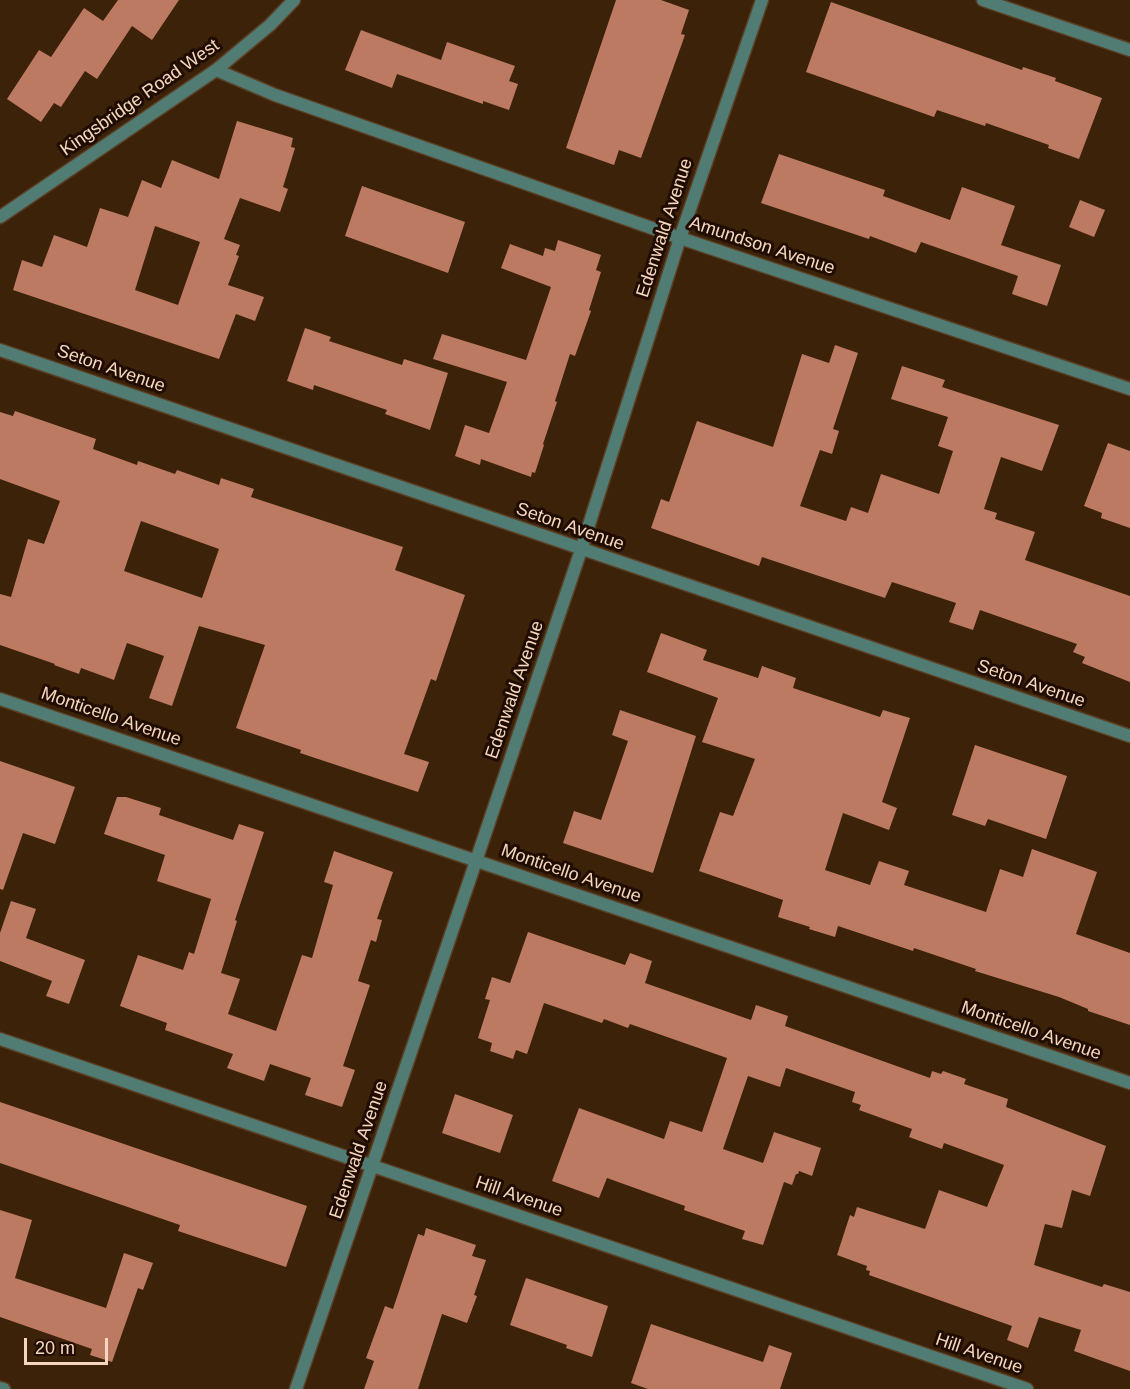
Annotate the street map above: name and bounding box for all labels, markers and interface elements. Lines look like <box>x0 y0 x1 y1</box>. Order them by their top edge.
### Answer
street label: Kingsbridge Road West <box>56 35 224 161</box>
street label: Edenwald Avenue <box>632 156 698 300</box>
street label: Amundson Avenue <box>686 212 838 280</box>
street label: Seton Avenue <box>54 340 168 398</box>
street label: Seton Avenue <box>513 498 627 556</box>
street label: Edenwald Avenue <box>481 618 549 762</box>
street label: Seton Avenue <box>974 655 1088 713</box>
street label: Monticello Avenue <box>38 683 184 751</box>
street label: Monticello Avenue <box>498 840 644 908</box>
street label: Monticello Avenue <box>958 997 1104 1065</box>
street label: Edenwald Avenue <box>325 1078 393 1222</box>
street label: Hill Avenue <box>473 1172 565 1222</box>
scale bar <box>27 1326 111 1364</box>
street label: Hill Avenue <box>933 1329 1025 1379</box>
text: 20 m <box>35 1338 75 1358</box>

